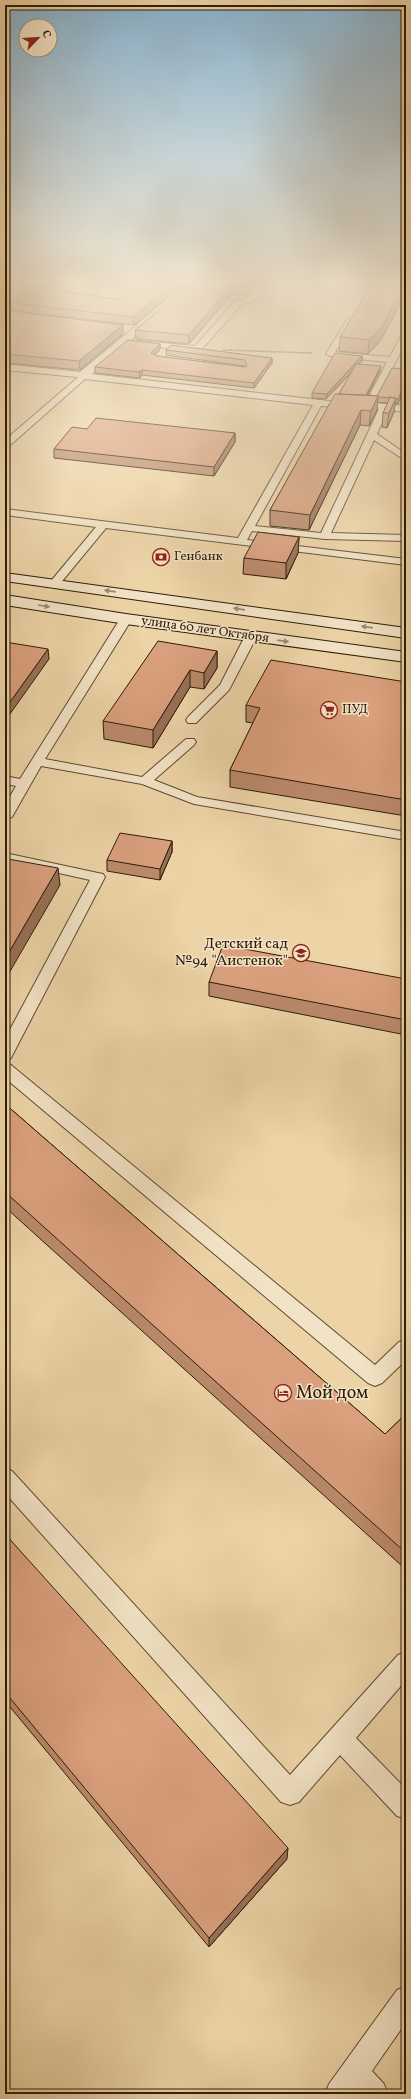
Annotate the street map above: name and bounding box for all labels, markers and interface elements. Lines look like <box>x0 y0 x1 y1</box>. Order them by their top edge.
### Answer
north arrow <box>18 18 58 58</box>
text: С <box>37 28 54 41</box>
bank icon: Генбанк <box>151 547 171 567</box>
place label: Генбанк <box>174 548 223 566</box>
one-way arrow <box>104 588 116 594</box>
one-way arrow <box>37 603 50 609</box>
one-way arrow <box>233 606 245 612</box>
street label: улица 60 лет Октября <box>140 612 270 648</box>
one-way arrow <box>361 624 373 630</box>
one-way arrow <box>277 637 289 644</box>
supermarket icon: ПУД <box>319 700 339 720</box>
place label: ПУД <box>342 701 368 719</box>
place label: Детский сад №94 "Аистенок" <box>175 934 289 972</box>
school or university icon: Детский сад №94 "Аистенок" <box>291 943 311 963</box>
place label: Мой дом <box>296 1381 368 1406</box>
hotel icon: Мой дом <box>273 1383 293 1403</box>

